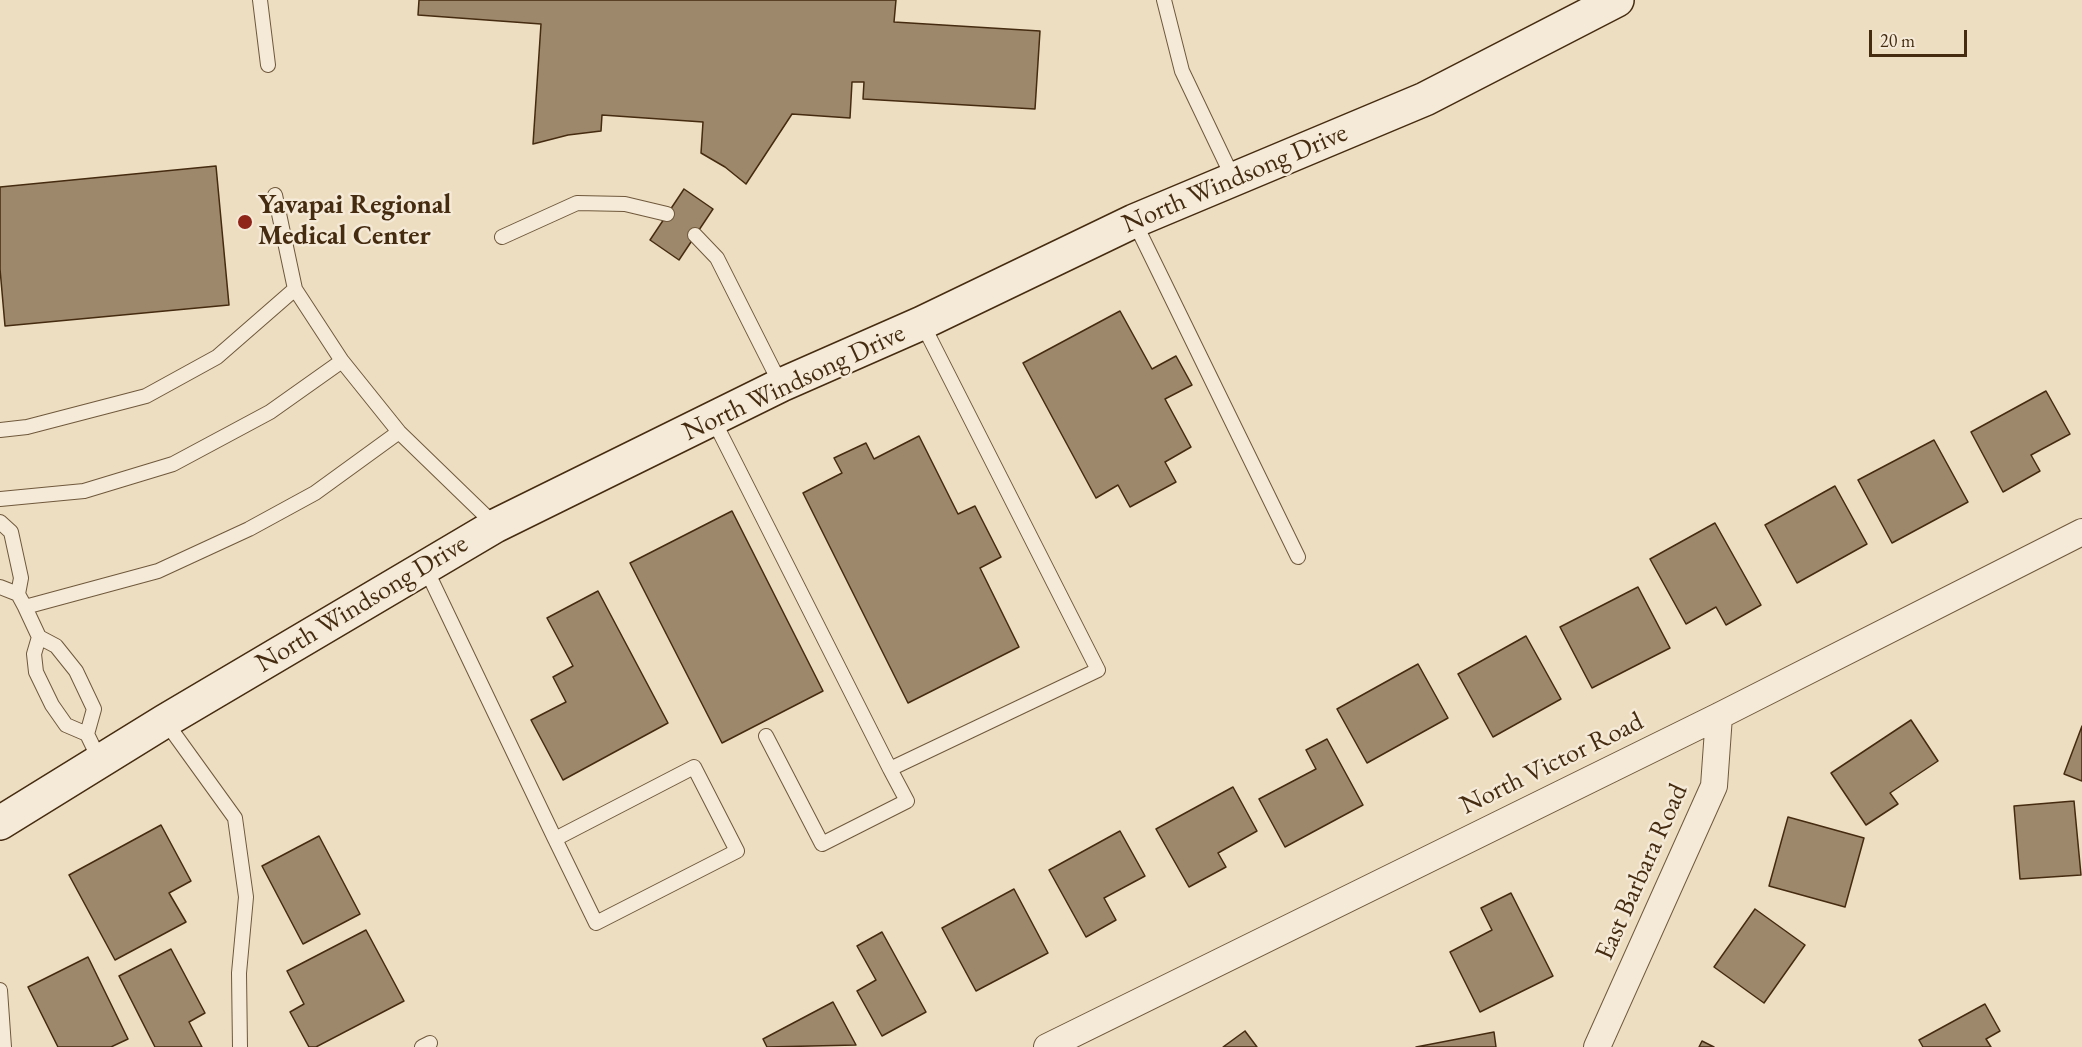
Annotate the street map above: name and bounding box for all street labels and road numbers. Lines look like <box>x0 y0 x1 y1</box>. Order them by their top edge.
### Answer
street label: North Windsong Drive <box>1118 117 1352 241</box>
street label: North Windsong Drive <box>678 317 910 449</box>
street label: North Windsong Drive <box>250 528 474 680</box>
street label: North Victor Road <box>1455 706 1649 822</box>
street label: East Barbara Road <box>1589 779 1695 965</box>

